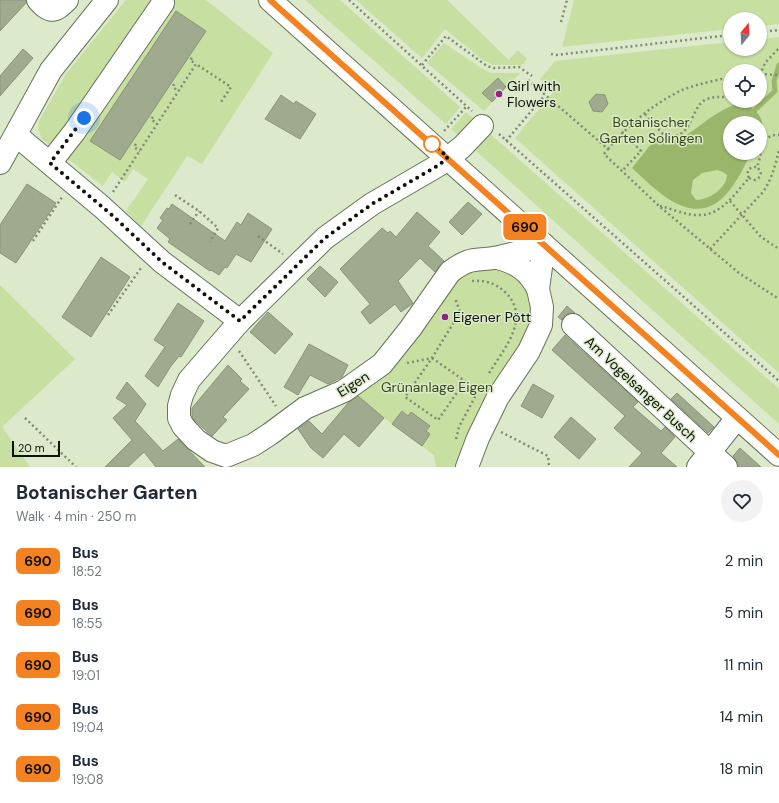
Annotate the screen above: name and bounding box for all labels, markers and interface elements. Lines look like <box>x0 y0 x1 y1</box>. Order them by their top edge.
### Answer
north arrow <box>723 12 767 56</box>
map controls <box>723 12 767 160</box>
button: locate <box>723 64 767 108</box>
place label: Girl with Flowers <box>507 77 561 111</box>
marker: Girl with Flowers <box>494 89 504 99</box>
your location <box>74 108 94 128</box>
park label: Botanischer Garten Solingen <box>600 113 702 147</box>
button: layers <box>723 116 767 160</box>
unlabelled marker <box>423 135 441 153</box>
line badge: 690 <box>502 214 548 240</box>
text: 690 <box>511 218 539 236</box>
place label: Eigener Pött <box>453 308 531 326</box>
marker: Eigener Pött <box>440 312 450 322</box>
street label: Am Vogelsanger Busch <box>581 332 701 446</box>
street label: Eigen <box>333 367 373 401</box>
park label: Grünanlage Eigen <box>381 378 493 396</box>
scale bar <box>12 439 60 458</box>
text: 20 m <box>18 441 44 455</box>
text: Botanischer Garten <box>16 480 198 505</box>
button: heart <box>721 480 763 522</box>
text: Walk · 4 min · 250 m <box>16 508 136 525</box>
text: Bus <box>72 543 99 563</box>
text: 2 min <box>725 551 763 571</box>
text: 690 <box>24 552 52 570</box>
text: 18:52 <box>72 563 102 580</box>
text: Bus <box>72 595 99 615</box>
text: 5 min <box>724 603 763 623</box>
text: 690 <box>24 604 52 622</box>
text: 18:55 <box>72 615 102 632</box>
text: Bus <box>72 647 99 667</box>
text: 11 min <box>724 655 763 675</box>
text: 690 <box>24 656 52 674</box>
text: 19:01 <box>72 667 100 684</box>
text: Bus <box>72 699 99 719</box>
text: 14 min <box>720 707 763 727</box>
text: 690 <box>24 708 52 726</box>
text: 19:04 <box>72 719 104 736</box>
text: Bus <box>72 751 99 771</box>
text: 18 min <box>720 759 763 779</box>
text: 690 <box>24 760 52 778</box>
text: 19:08 <box>72 771 104 788</box>

